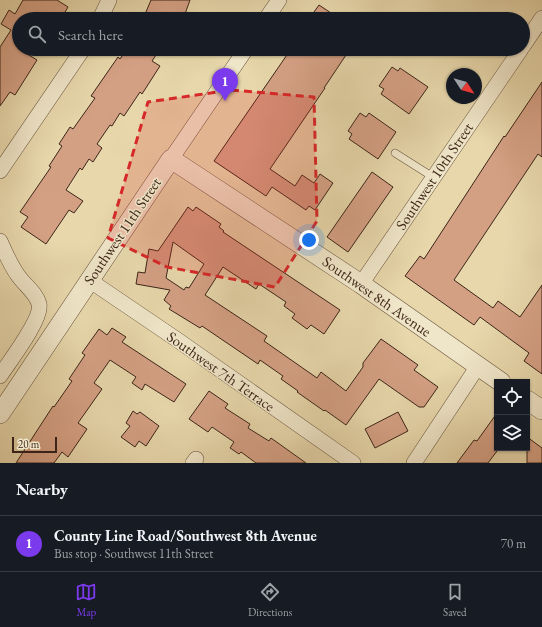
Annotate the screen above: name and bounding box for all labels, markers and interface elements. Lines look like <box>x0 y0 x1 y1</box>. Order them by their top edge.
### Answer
search box <box>12 12 530 56</box>
icon: search <box>26 23 48 45</box>
text: Search here <box>58 25 123 44</box>
pin: 1 <box>212 68 238 101</box>
north arrow <box>446 68 482 104</box>
street label: Southwest 10th Street <box>391 118 477 233</box>
street label: Southwest 11th Street <box>79 173 165 288</box>
your location <box>299 230 319 250</box>
street label: Southwest 8th Avenue <box>319 251 435 341</box>
street label: Southwest 7th Terrace <box>163 327 279 415</box>
map controls <box>494 379 530 451</box>
button: locate <box>494 379 530 415</box>
button: layers <box>494 415 530 451</box>
scale bar <box>12 435 57 454</box>
text: 20 m <box>18 437 39 451</box>
text: Nearby <box>16 478 68 500</box>
text: County Line Road/Southwest 8th Avenue <box>54 526 317 545</box>
text: 1 <box>26 535 32 552</box>
text: 70 m <box>501 535 526 552</box>
text: Bus stop · Southwest 11th Street <box>54 545 213 562</box>
tab: Map <box>75 581 97 619</box>
tab: Directions <box>248 581 292 619</box>
tab: Saved <box>443 581 467 619</box>

